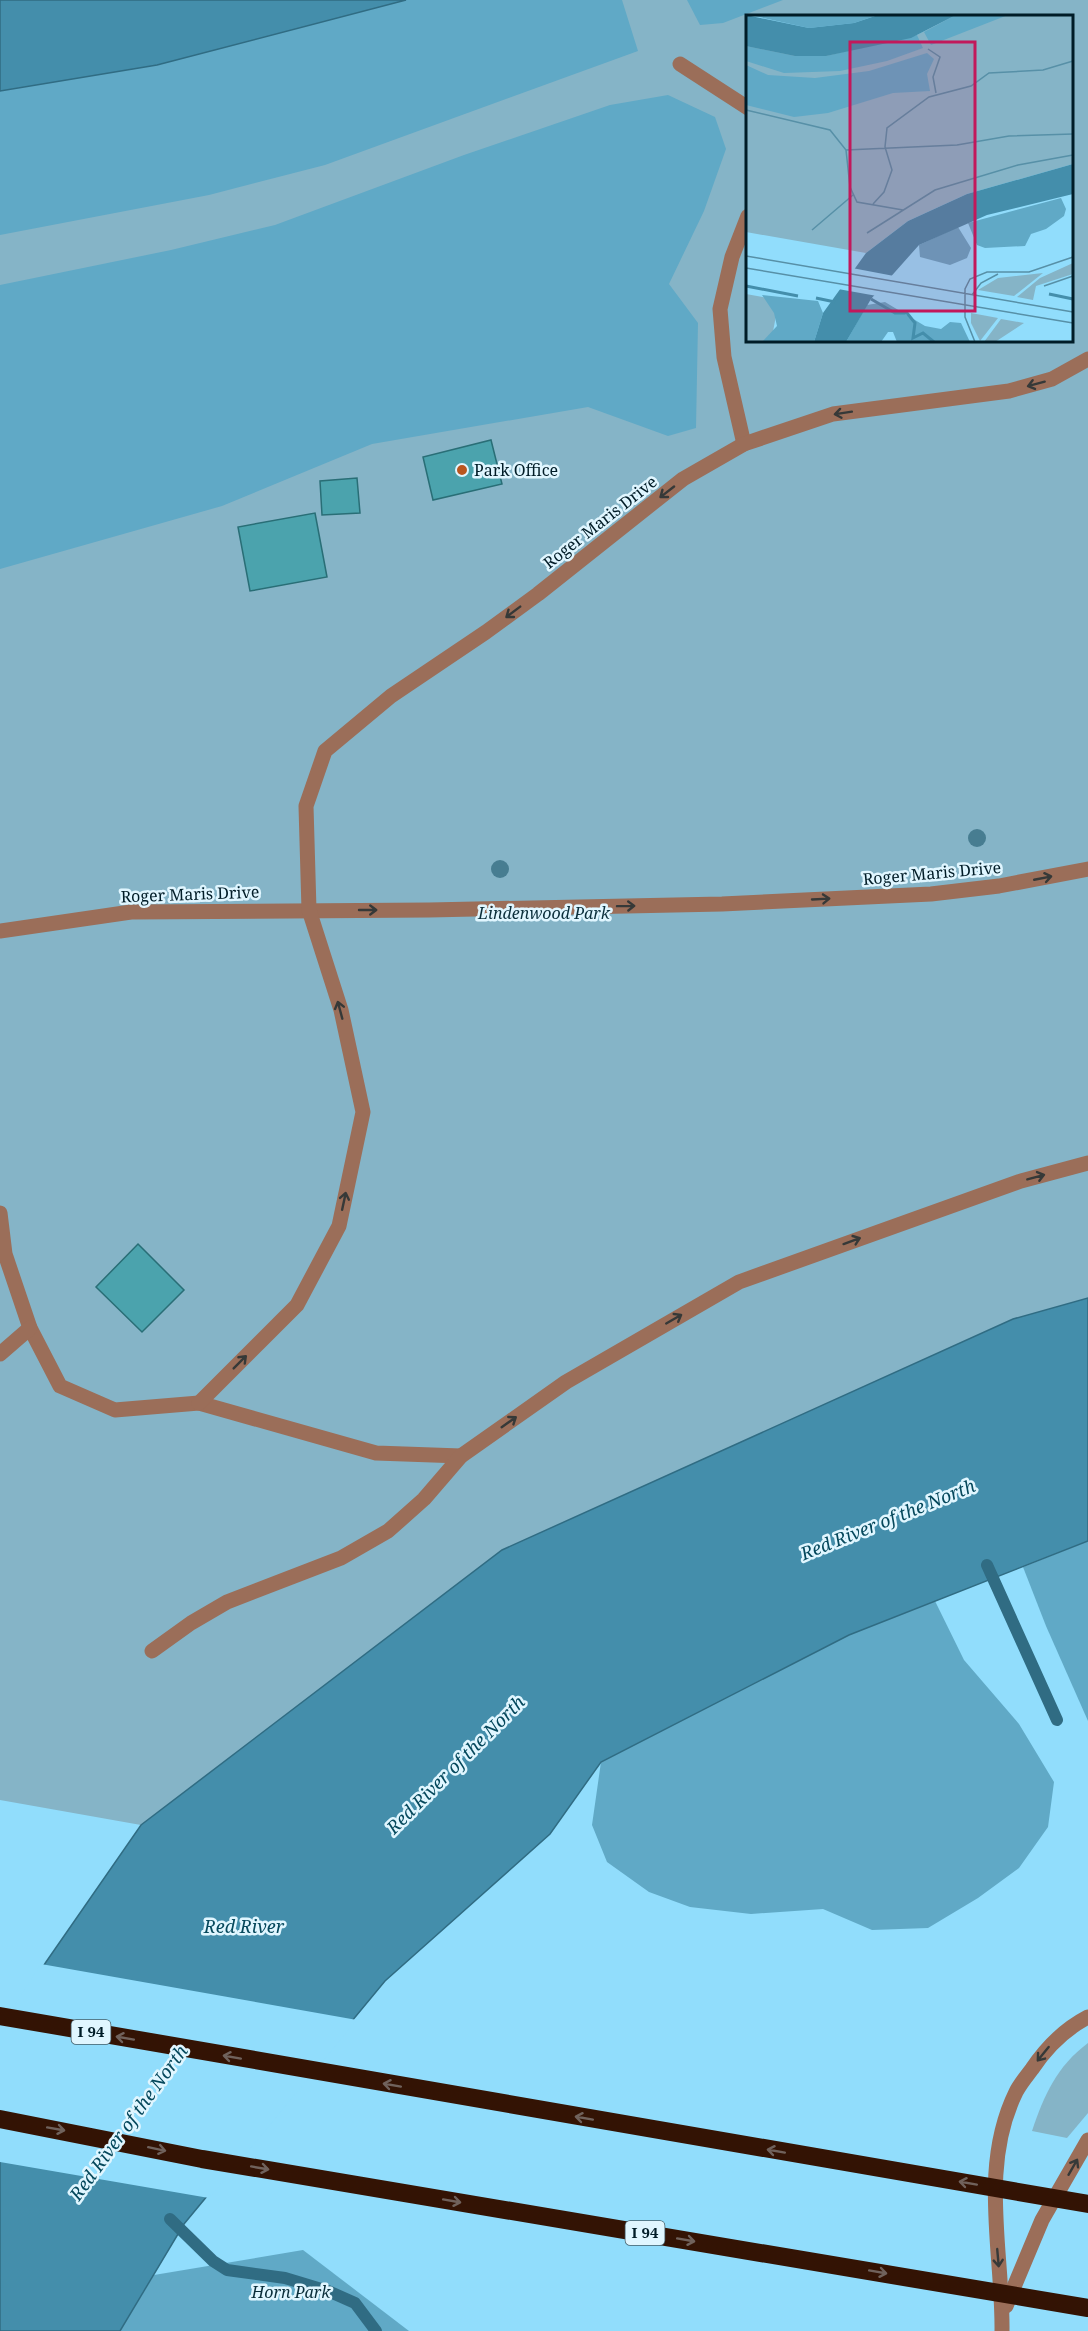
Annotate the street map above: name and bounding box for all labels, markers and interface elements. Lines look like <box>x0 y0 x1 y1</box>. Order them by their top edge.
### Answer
inset map <box>746 15 1073 342</box>
one-way arrow <box>1026 378 1045 390</box>
one-way arrow <box>834 407 853 418</box>
place label: Park Office <box>474 459 558 481</box>
marker: Park Office <box>455 463 469 477</box>
street label: Roger Maris Drive <box>539 471 661 573</box>
one-way arrow <box>659 486 675 499</box>
one-way arrow <box>506 606 522 619</box>
street label: Roger Maris Drive <box>862 856 1002 890</box>
one-way arrow <box>1033 872 1053 883</box>
street label: Roger Maris Drive <box>120 881 260 907</box>
one-way arrow <box>810 894 830 905</box>
one-way arrow <box>615 900 635 912</box>
park label: Lindenwood Park <box>477 902 611 924</box>
one-way arrow <box>357 904 377 916</box>
one-way arrow <box>334 1001 346 1020</box>
one-way arrow <box>1027 1170 1046 1182</box>
one-way arrow <box>339 1192 351 1211</box>
one-way arrow <box>842 1234 861 1245</box>
one-way arrow <box>665 1313 683 1324</box>
one-way arrow <box>233 1354 248 1369</box>
one-way arrow <box>501 1416 517 1428</box>
water label: Red River of the North <box>796 1473 979 1566</box>
water label: Red River of the North <box>380 1690 530 1839</box>
water label: Red River <box>203 1914 285 1938</box>
road number: I 94 <box>72 2020 110 2044</box>
one-way arrow <box>115 2032 135 2043</box>
water label: Red River of the North <box>63 2040 193 2206</box>
one-way arrow <box>1036 2046 1050 2061</box>
one-way arrow <box>222 2051 242 2062</box>
one-way arrow <box>382 2079 402 2090</box>
one-way arrow <box>574 2112 594 2123</box>
one-way arrow <box>46 2124 65 2135</box>
one-way arrow <box>147 2144 166 2155</box>
one-way arrow <box>767 2145 786 2156</box>
one-way arrow <box>1067 2159 1079 2176</box>
one-way arrow <box>249 2163 269 2174</box>
one-way arrow <box>959 2178 979 2189</box>
one-way arrow <box>442 2195 461 2206</box>
road number: I 94 <box>626 2221 664 2245</box>
one-way arrow <box>675 2235 695 2246</box>
one-way arrow <box>992 2248 1003 2268</box>
one-way arrow <box>868 2267 887 2278</box>
park label: Horn Park <box>251 2281 331 2303</box>

